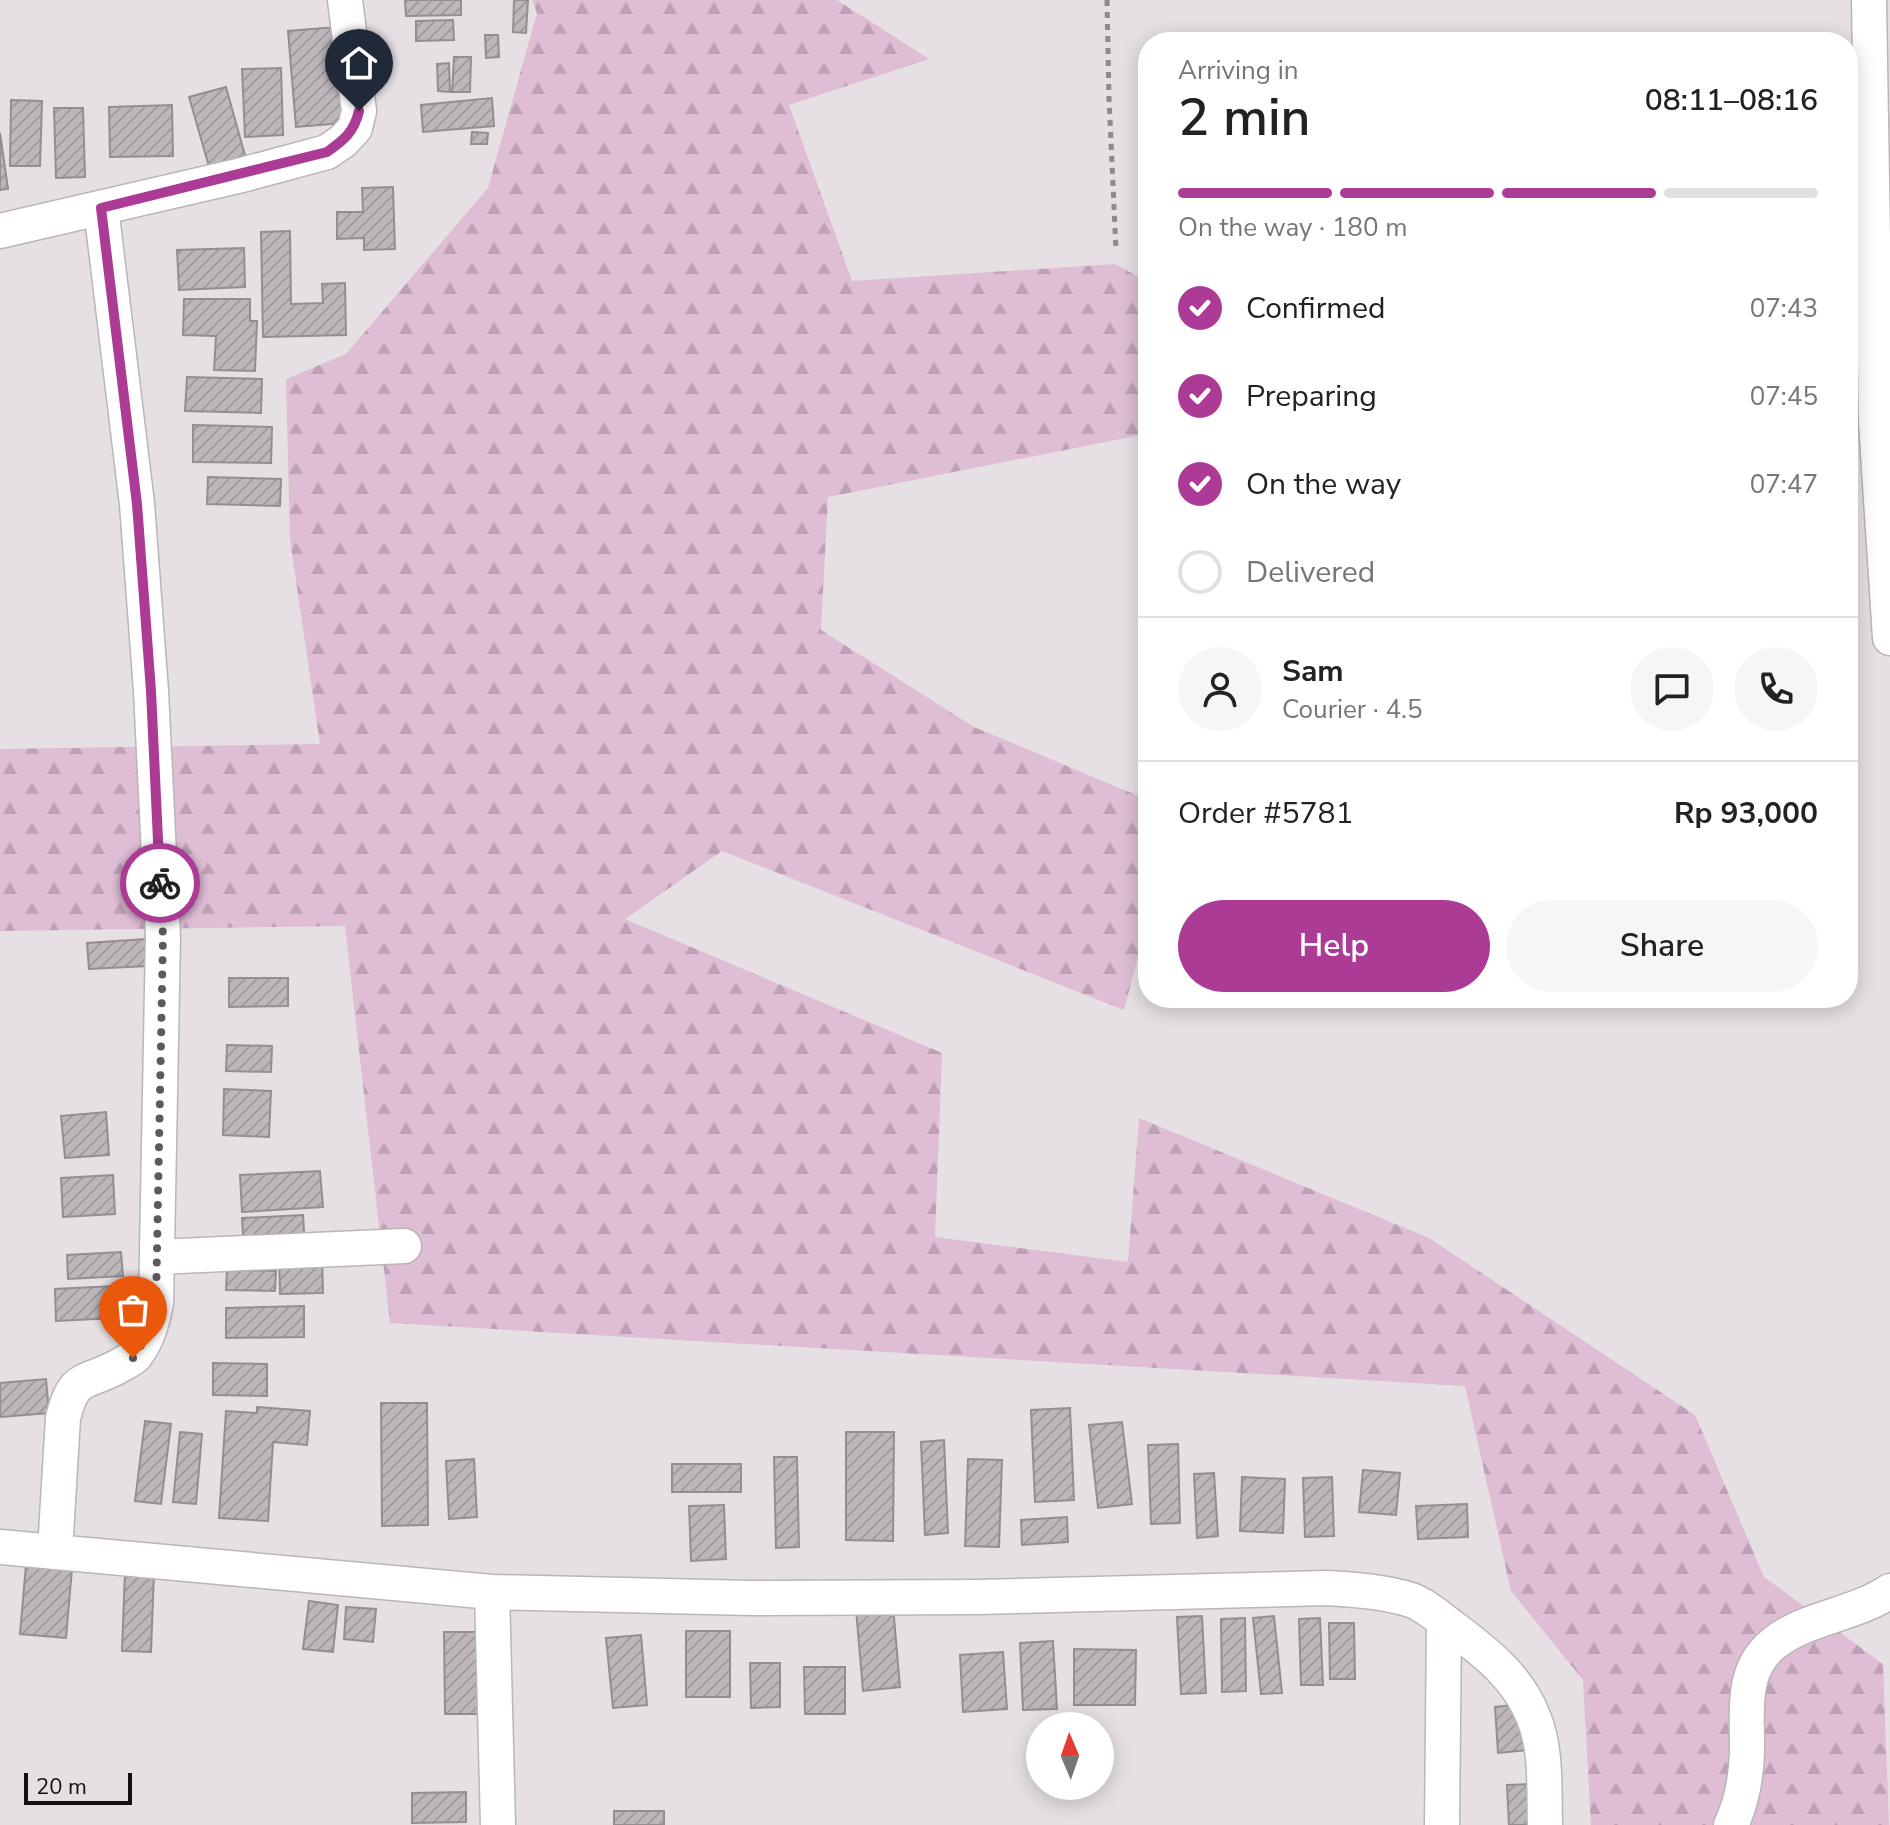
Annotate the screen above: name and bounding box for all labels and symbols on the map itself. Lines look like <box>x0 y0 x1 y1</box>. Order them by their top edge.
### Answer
pin <box>325 29 393 111</box>
courier <box>120 843 200 923</box>
pin <box>99 1276 167 1358</box>
north arrow <box>1026 1712 1114 1800</box>
scale bar <box>24 1769 132 1805</box>

